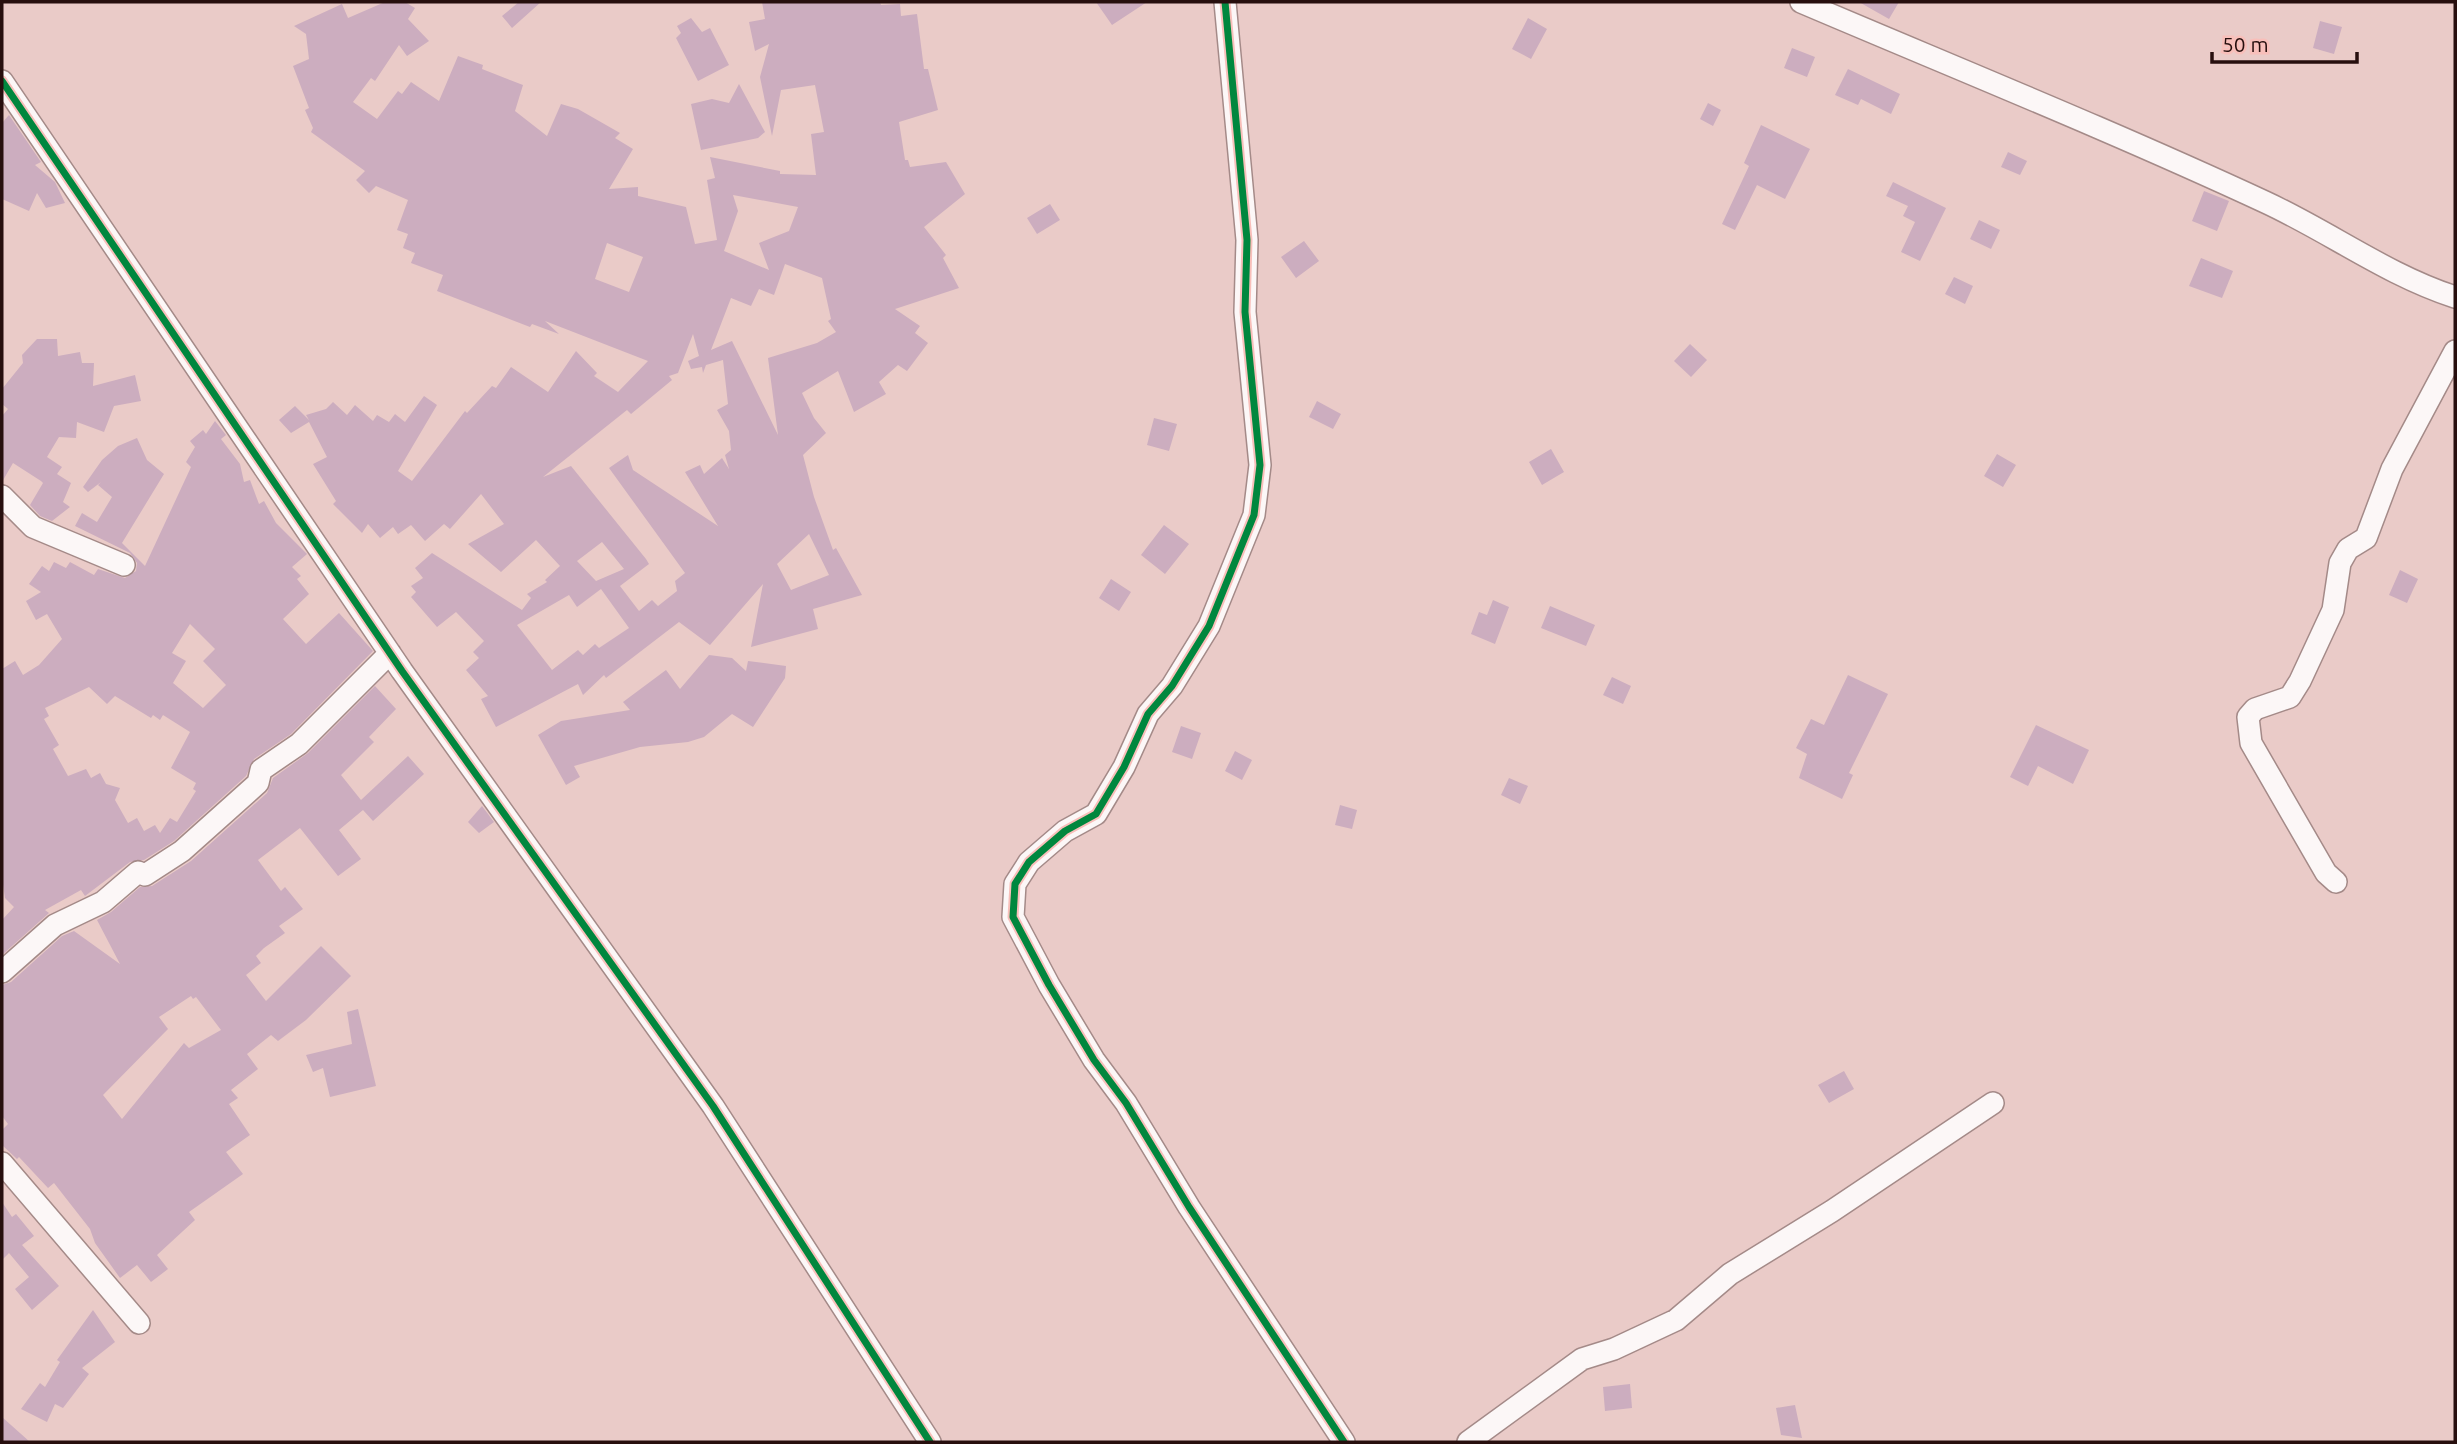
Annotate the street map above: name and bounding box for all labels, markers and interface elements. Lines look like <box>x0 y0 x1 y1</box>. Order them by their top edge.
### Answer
scale bar <box>2212 21 2357 65</box>
text: 50 m <box>2222 32 2269 56</box>

